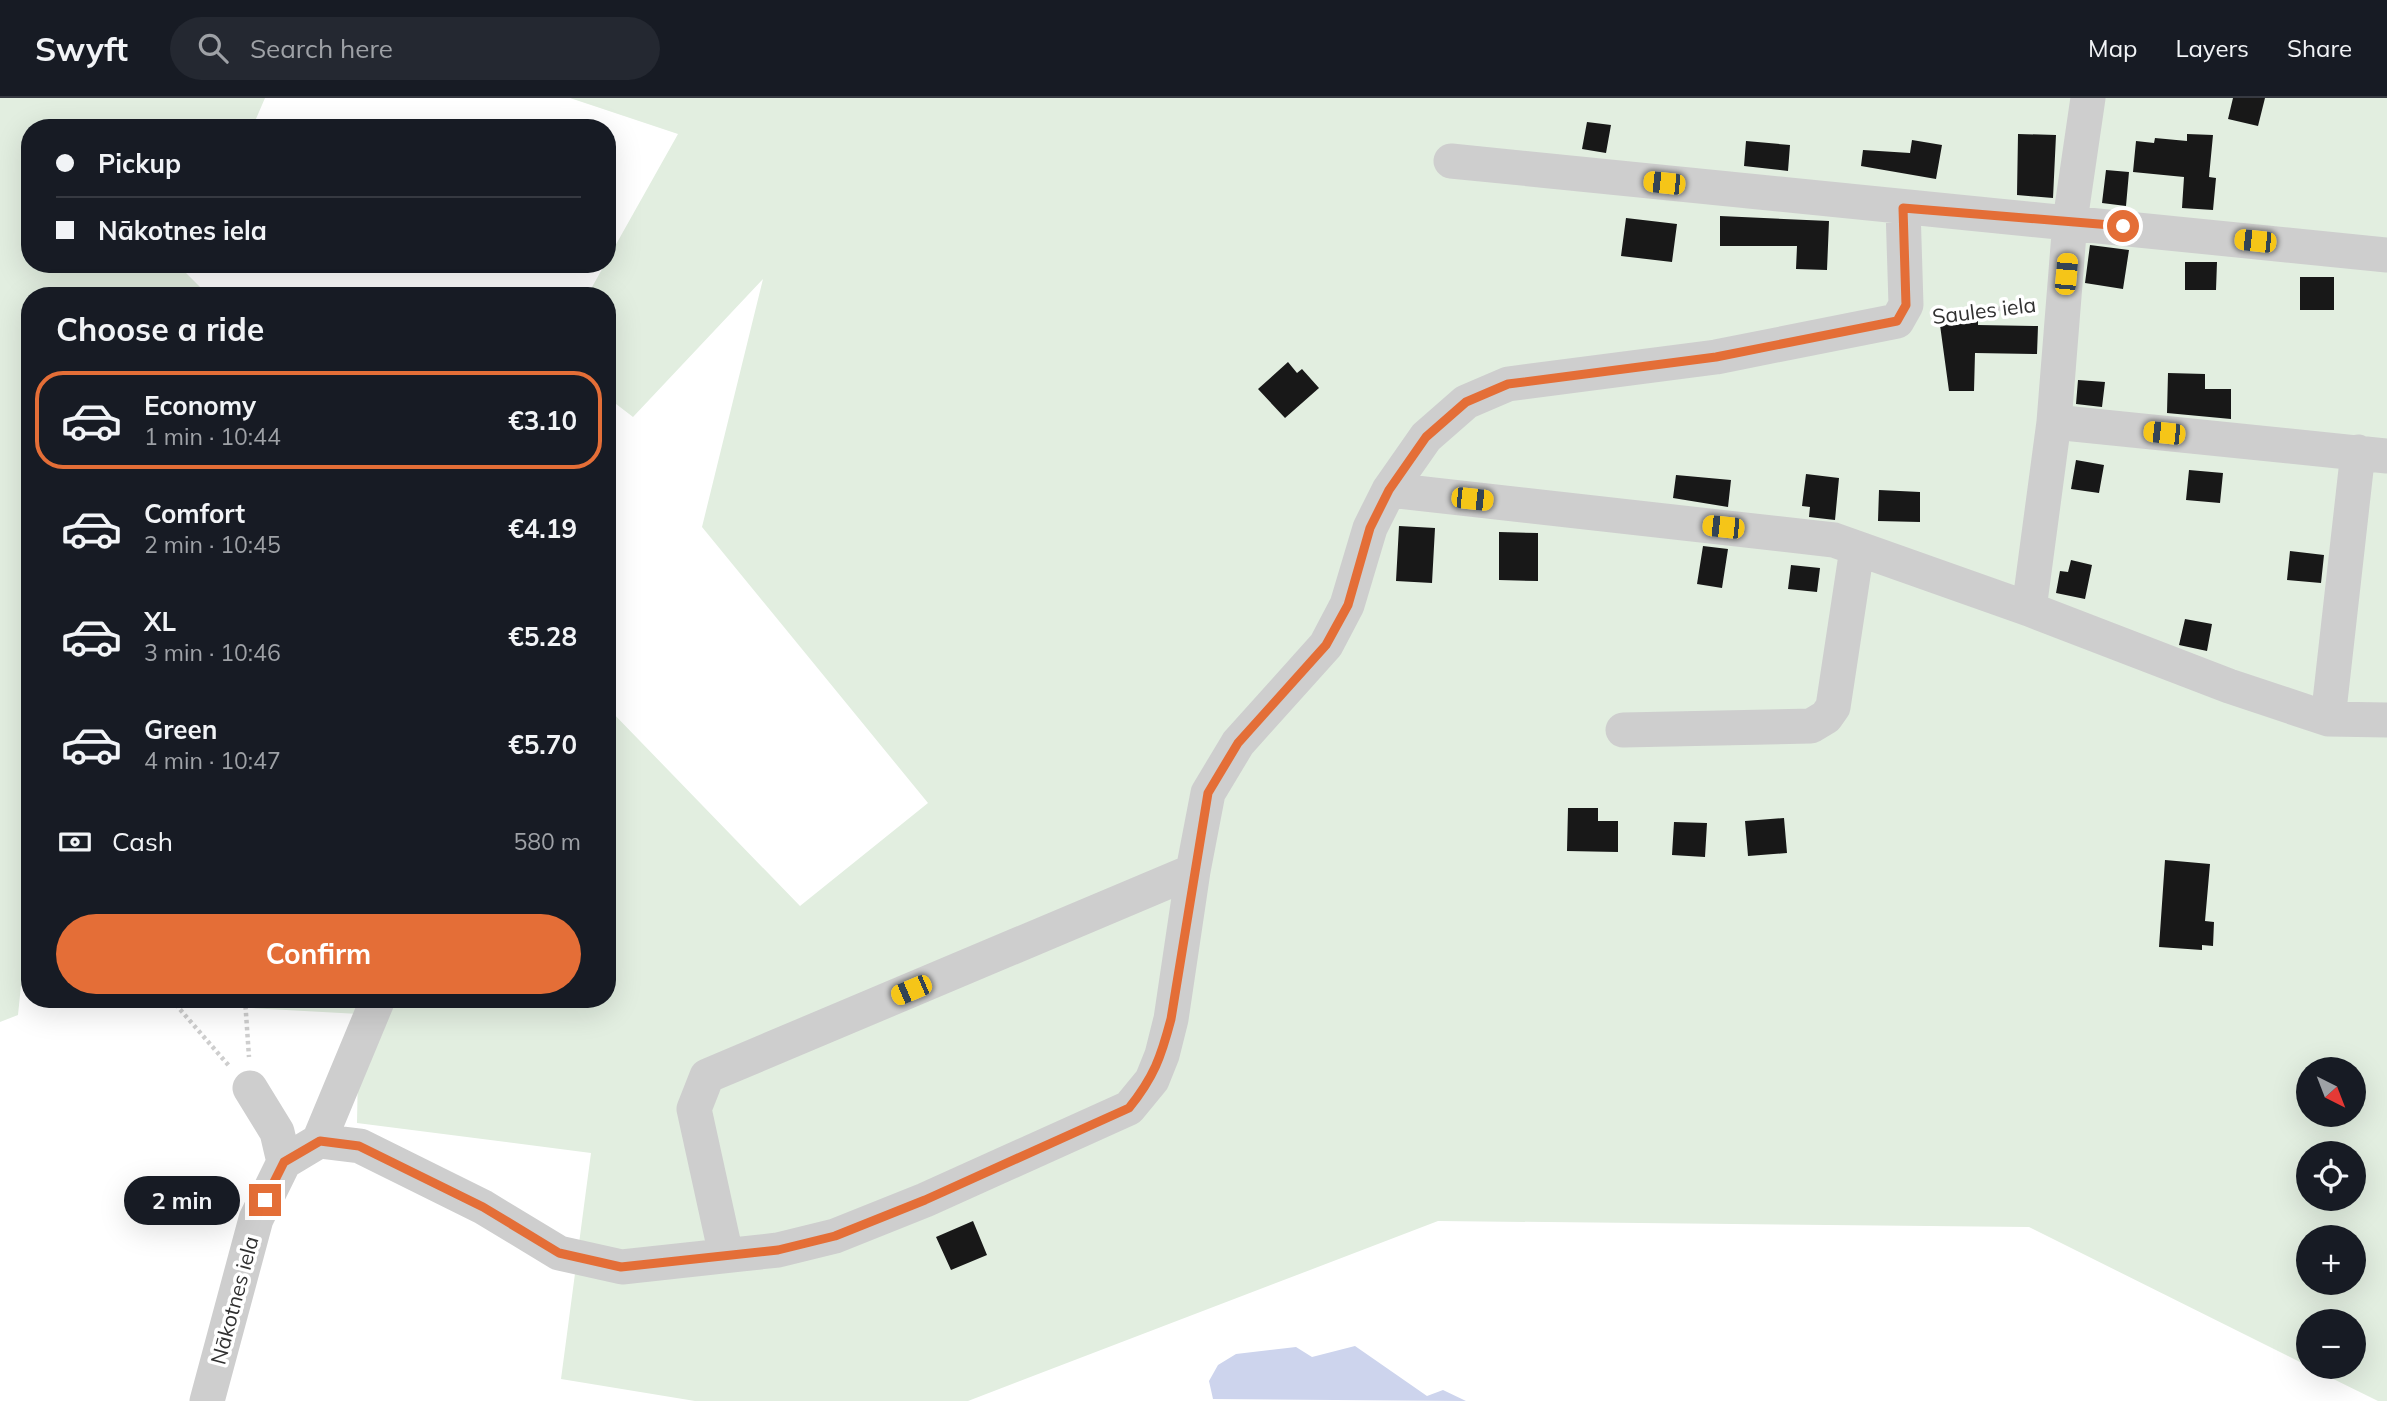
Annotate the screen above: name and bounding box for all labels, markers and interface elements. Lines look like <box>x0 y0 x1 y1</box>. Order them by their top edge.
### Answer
search box <box>170 17 660 80</box>
text: Swyft <box>35 28 128 69</box>
icon: search <box>194 29 232 67</box>
text: Search here <box>250 32 393 65</box>
text: Map <box>2088 33 2137 63</box>
text: Layers <box>2175 33 2249 63</box>
text: Share <box>2287 33 2352 63</box>
text: Pickup <box>98 147 181 180</box>
car <box>1643 170 1686 196</box>
route start <box>2107 210 2139 242</box>
text: Nākotnes iela <box>98 214 267 247</box>
car <box>2234 228 2277 254</box>
car <box>2054 252 2079 296</box>
street label: Saules iela <box>1931 291 2037 329</box>
text: Choose a ride <box>56 309 264 349</box>
icon: car <box>60 389 123 452</box>
text: Economy <box>144 389 256 422</box>
text: €3.10 <box>508 404 577 437</box>
car <box>2143 420 2186 446</box>
text: 1 min · 10:44 <box>144 422 281 451</box>
car <box>1451 486 1494 512</box>
icon: car <box>60 497 123 560</box>
text: Comfort <box>144 497 245 530</box>
text: €4.19 <box>508 512 577 545</box>
car <box>1702 514 1745 540</box>
text: 2 min · 10:45 <box>144 530 281 559</box>
icon: car <box>60 605 123 668</box>
text: XL <box>144 605 176 638</box>
text: €5.28 <box>508 620 577 653</box>
text: 3 min · 10:46 <box>144 638 281 667</box>
icon: car <box>60 713 123 776</box>
text: Green <box>144 713 217 746</box>
text: €5.70 <box>508 728 577 761</box>
text: 4 min · 10:47 <box>144 746 281 775</box>
icon: cash <box>56 823 94 861</box>
text: Cash <box>112 825 173 858</box>
text: 580 m <box>513 827 581 856</box>
button: Confirm <box>56 914 581 994</box>
car <box>888 972 935 1008</box>
north arrow <box>2296 1057 2366 1127</box>
map controls <box>2296 1057 2366 1379</box>
button: locate <box>2296 1141 2366 1211</box>
callout: 2 min <box>125 1176 240 1224</box>
route end <box>249 1184 281 1216</box>
text: 2 min <box>152 1186 212 1215</box>
button: + <box>2296 1225 2366 1295</box>
street label: Nākotnes iela <box>204 1233 264 1367</box>
button: − <box>2296 1309 2366 1379</box>

